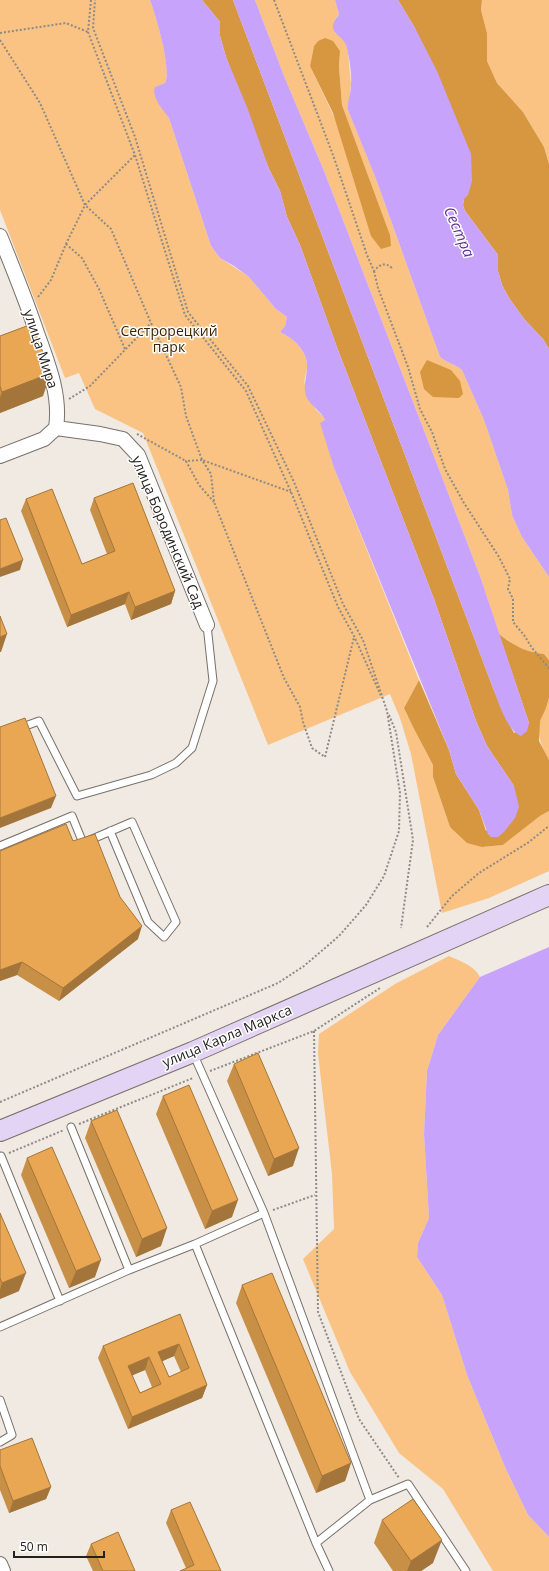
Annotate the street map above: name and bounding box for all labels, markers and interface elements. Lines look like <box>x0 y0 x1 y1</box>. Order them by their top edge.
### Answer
water label: Сестра <box>440 203 480 260</box>
street label: улица Мира <box>20 307 63 391</box>
park label: Сестрорецкий парк <box>120 321 218 356</box>
street label: улица Бородинский Сад <box>128 453 209 611</box>
street label: улица Карла Маркса <box>159 1000 295 1071</box>
scale bar <box>14 1533 104 1559</box>
text: 50 m <box>20 1538 48 1555</box>

